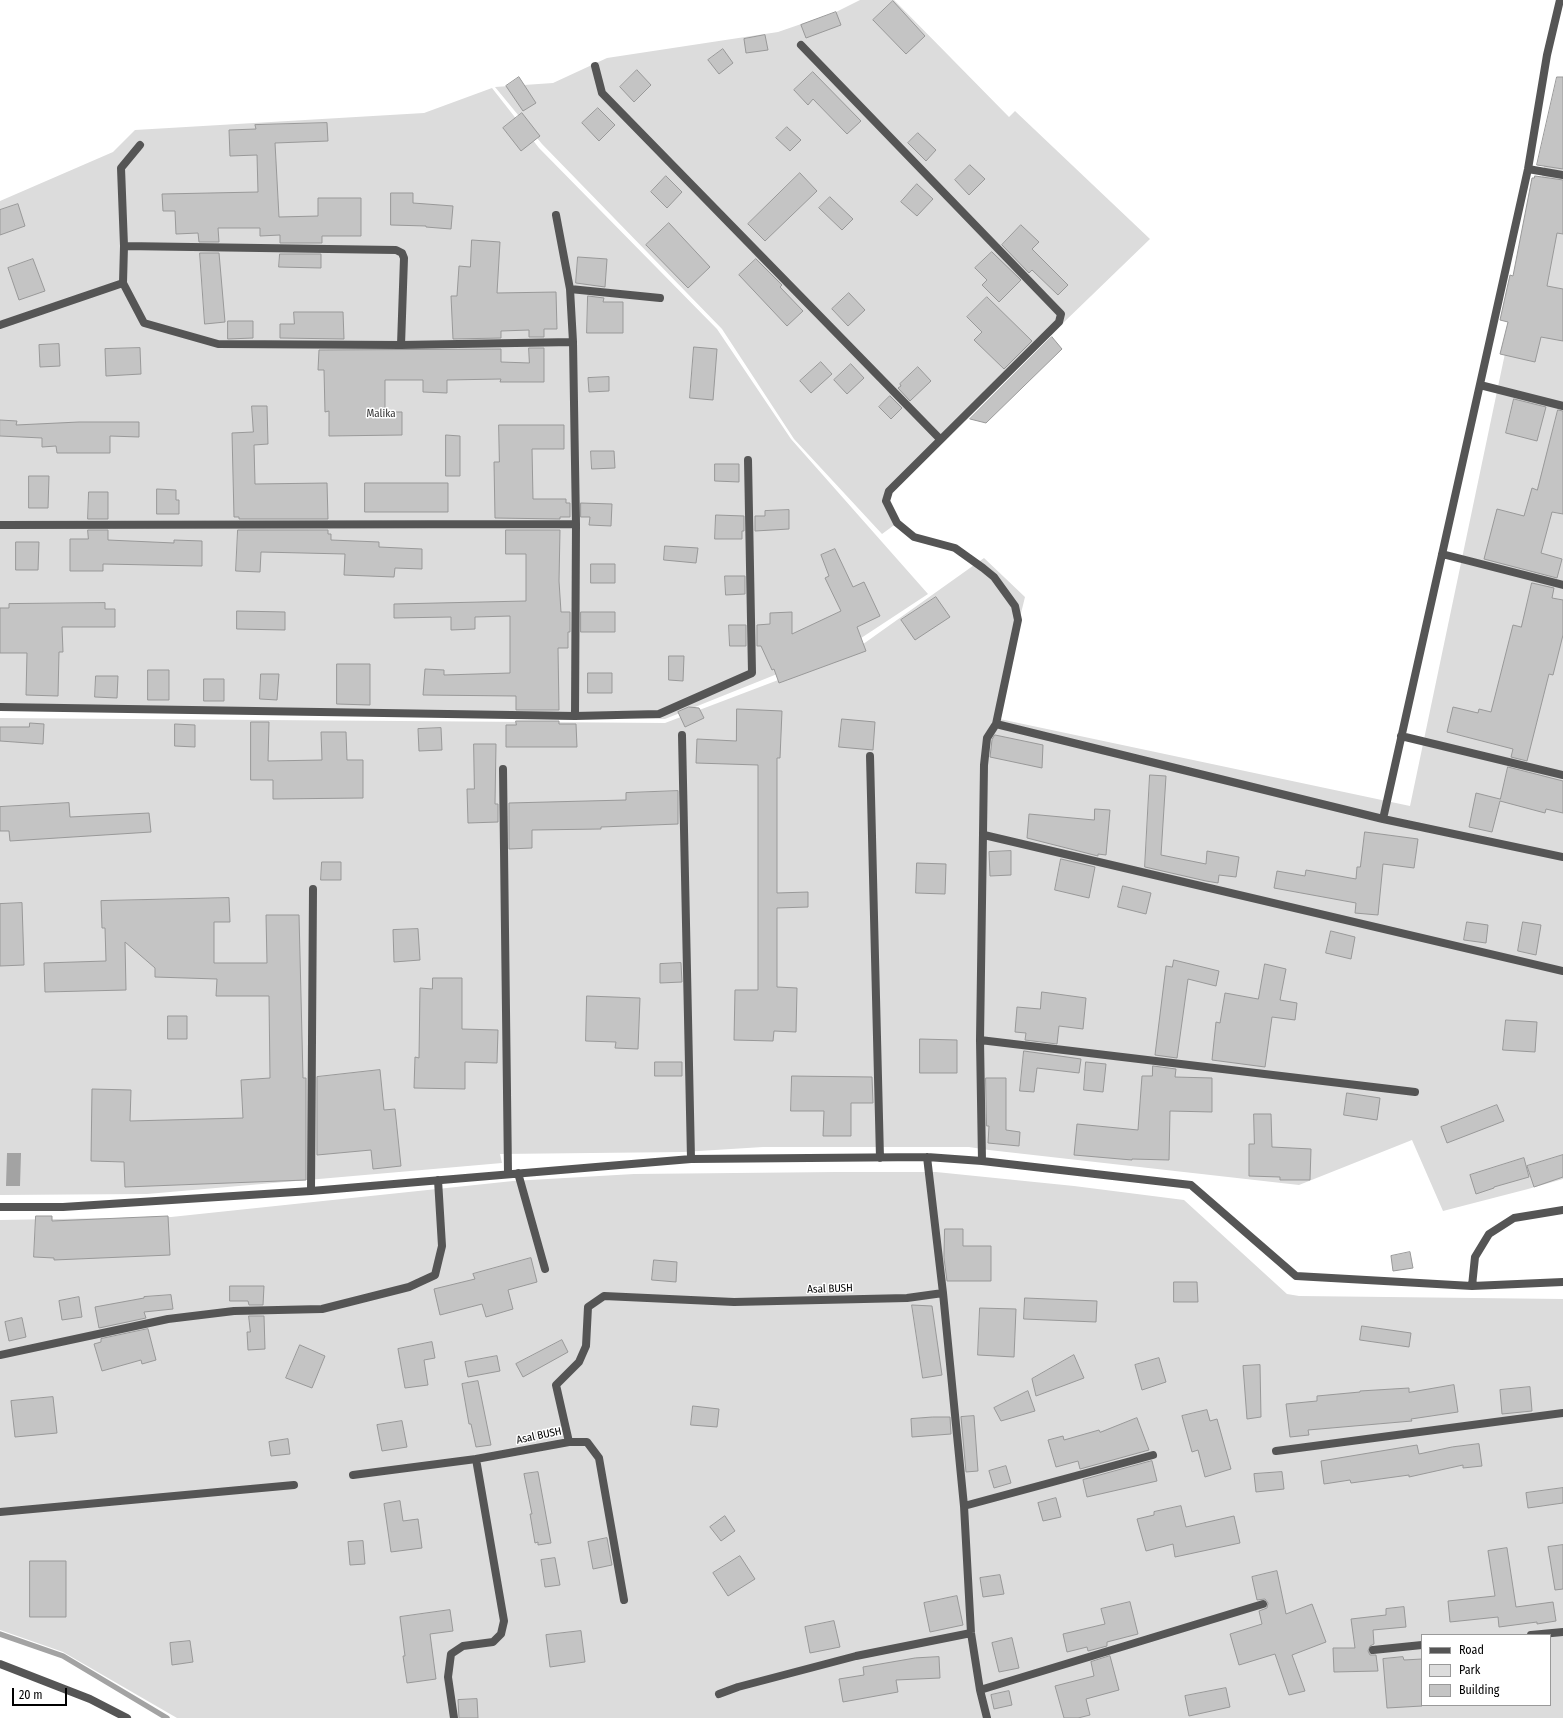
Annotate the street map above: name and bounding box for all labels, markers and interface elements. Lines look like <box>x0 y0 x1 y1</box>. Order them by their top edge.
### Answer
park label: Malika <box>366 407 396 421</box>
street label: Asal BUSH <box>807 1282 853 1296</box>
street label: Asal BUSH <box>515 1425 563 1447</box>
legend <box>1421 1634 1551 1706</box>
text: Road <box>1459 1643 1484 1657</box>
text: Park <box>1459 1663 1480 1677</box>
scale bar <box>14 1680 69 1706</box>
text: Building <box>1459 1683 1499 1697</box>
text: 20 m <box>19 1688 43 1702</box>

